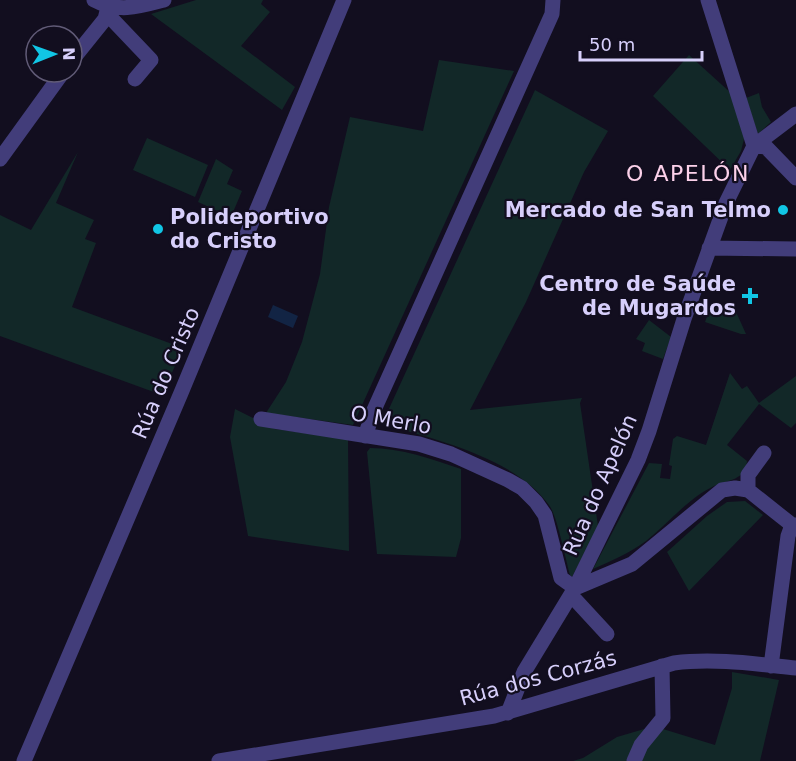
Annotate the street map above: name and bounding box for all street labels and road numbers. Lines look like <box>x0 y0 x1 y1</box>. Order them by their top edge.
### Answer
street label: Rúa do Cristo <box>128 304 204 442</box>
street label: O Merlo <box>349 401 433 439</box>
street label: Rúa do Apelón <box>558 411 642 559</box>
street label: Rúa dos Corzás <box>457 646 619 710</box>

